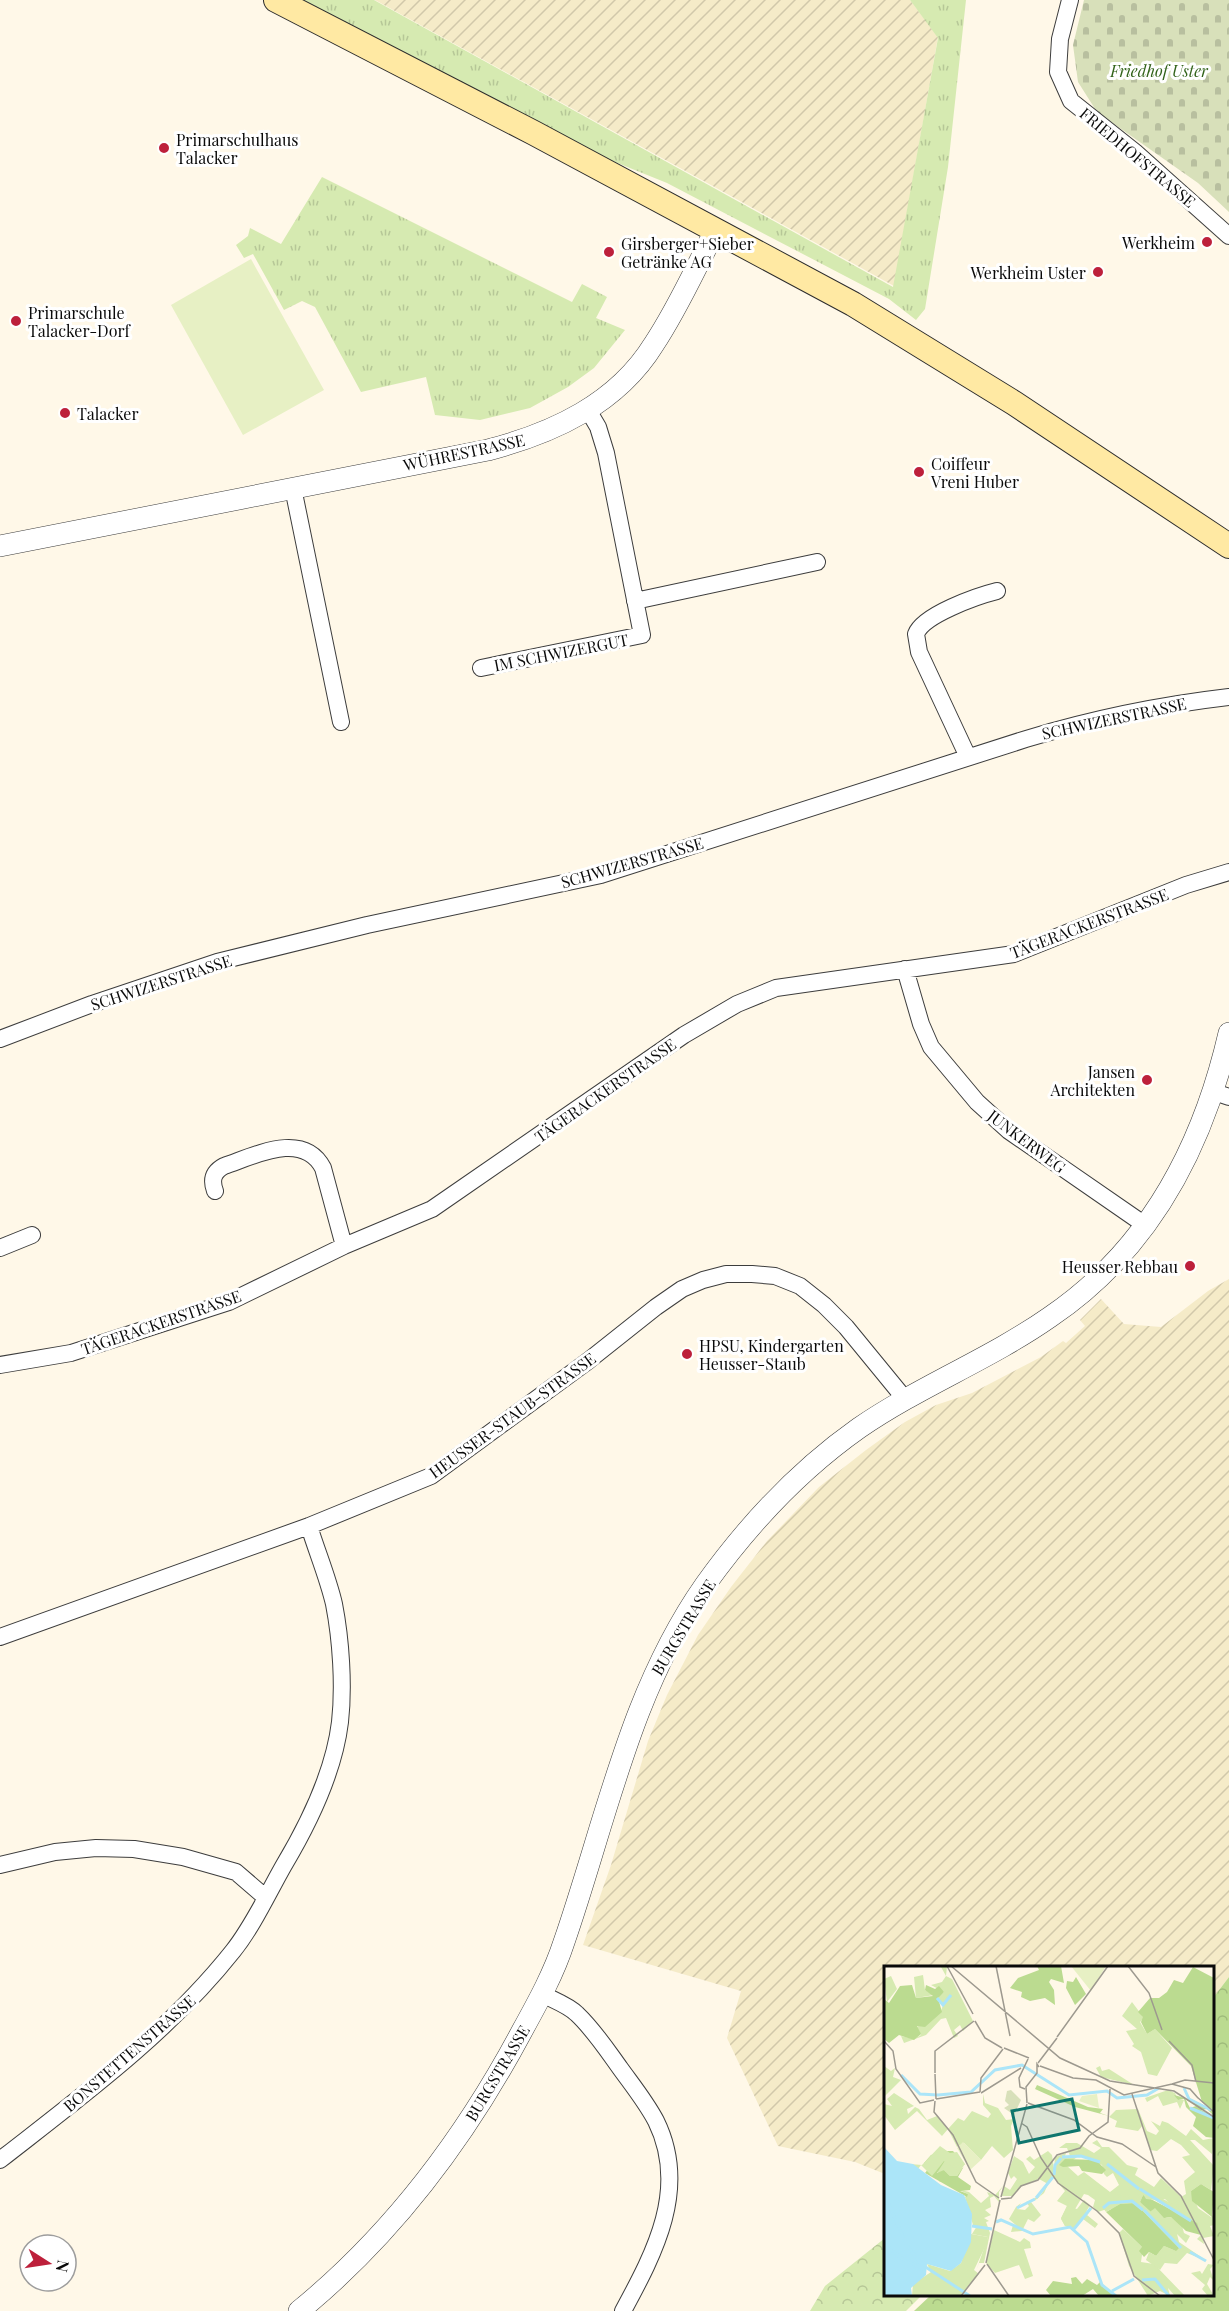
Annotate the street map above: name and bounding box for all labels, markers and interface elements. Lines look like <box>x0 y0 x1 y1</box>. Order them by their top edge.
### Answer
park label: Friedhof Uster <box>1109 60 1209 81</box>
street label: FRIEDHOFSTRASSE <box>1076 102 1200 212</box>
place label: Primarschulhaus Talacker <box>176 129 299 168</box>
marker: Primarschulhaus Talacker <box>157 141 171 155</box>
place label: Werkheim <box>1121 232 1195 253</box>
place label: Girsberger+Sieber Getränke AG <box>621 233 754 272</box>
marker: Werkheim <box>1200 235 1214 249</box>
marker: Girsberger+Sieber Getränke AG <box>602 245 616 259</box>
place label: Werkheim Uster <box>969 262 1086 283</box>
marker: Werkheim Uster <box>1091 265 1105 279</box>
place label: Primarschule Talacker-Dorf <box>28 302 132 341</box>
marker: Primarschule Talacker-Dorf <box>9 314 23 328</box>
place label: Talacker <box>77 403 139 424</box>
marker: Talacker <box>58 406 72 420</box>
street label: WÜHRESTRASSE <box>400 429 527 475</box>
place label: Coiffeur Vreni Huber <box>930 453 1019 492</box>
marker: Coiffeur Vreni Huber <box>912 465 926 479</box>
street label: IM SCHWIZERGUT <box>492 629 630 675</box>
street label: SCHWIZERSTRASSE <box>1040 692 1188 744</box>
street label: SCHWIZERSTRASSE <box>558 832 706 892</box>
street label: TÄGERACKERSTRASSE <box>1007 883 1171 963</box>
street label: SCHWIZERSTRASSE <box>88 949 234 1015</box>
street label: TÄGERACKERSTRASSE <box>530 1033 680 1147</box>
place label: Jansen Architekten <box>1049 1061 1135 1100</box>
marker: Jansen Architekten <box>1140 1073 1154 1087</box>
street label: JUNKERWEG <box>983 1104 1070 1177</box>
place label: Heusser Rebbau <box>1062 1256 1178 1277</box>
marker: Heusser Rebbau <box>1183 1259 1197 1273</box>
street label: TÄGERACKERSTRASSE <box>78 1285 244 1359</box>
place label: HPSU, Kindergarten Heusser-Staub <box>699 1335 844 1374</box>
street label: HEUSSER-STAUB-STRASSE <box>425 1347 599 1483</box>
marker: HPSU, Kindergarten Heusser-Staub <box>680 1347 694 1361</box>
street label: BURGSTRASSE <box>646 1575 720 1679</box>
inset map <box>884 1966 1214 2296</box>
street label: BONSTETTENSTRASSE <box>59 1990 199 2116</box>
street label: BURGSTRASSE <box>460 2021 534 2125</box>
north arrow <box>18 2233 78 2293</box>
text: N <box>52 2258 75 2274</box>

